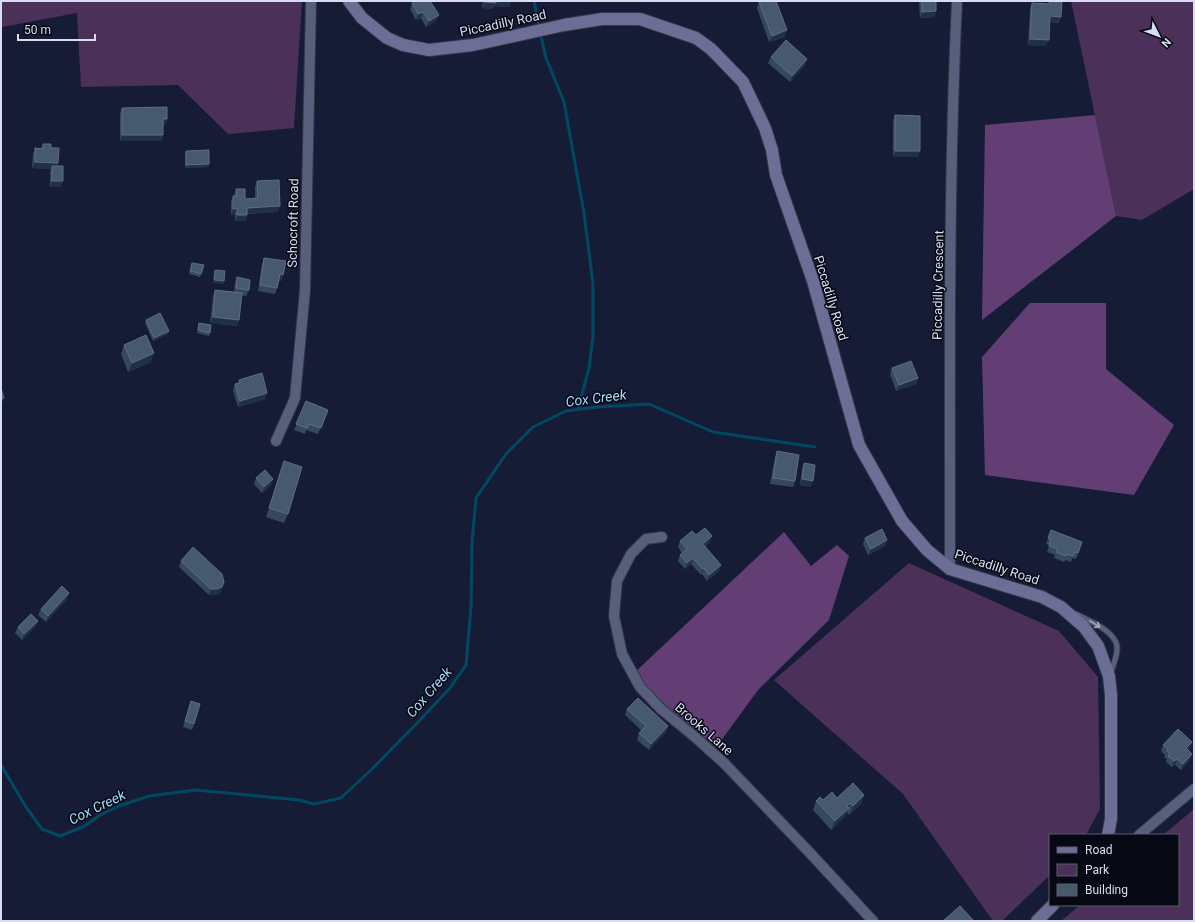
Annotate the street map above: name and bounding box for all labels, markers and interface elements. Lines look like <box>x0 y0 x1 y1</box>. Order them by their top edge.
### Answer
street label: Piccadilly Road <box>458 7 548 39</box>
scale bar <box>18 16 95 42</box>
north arrow <box>1139 16 1179 56</box>
text: 50 m <box>24 23 51 37</box>
text: N <box>1158 35 1173 50</box>
street label: Schocroft Road <box>285 178 301 268</box>
street label: Piccadilly Crescent <box>930 230 946 340</box>
street label: Piccadilly Road <box>811 254 851 342</box>
water label: Cox Creek <box>565 386 628 410</box>
street label: Piccadilly Road <box>953 546 1041 588</box>
one-way arrow <box>1089 621 1101 629</box>
water label: Cox Creek <box>403 663 456 720</box>
street label: Brooks Lane <box>672 700 736 758</box>
water label: Cox Creek <box>66 786 129 828</box>
legend <box>1049 834 1179 906</box>
text: Road <box>1085 843 1113 857</box>
text: Park <box>1085 863 1110 877</box>
text: Building <box>1085 883 1128 897</box>

